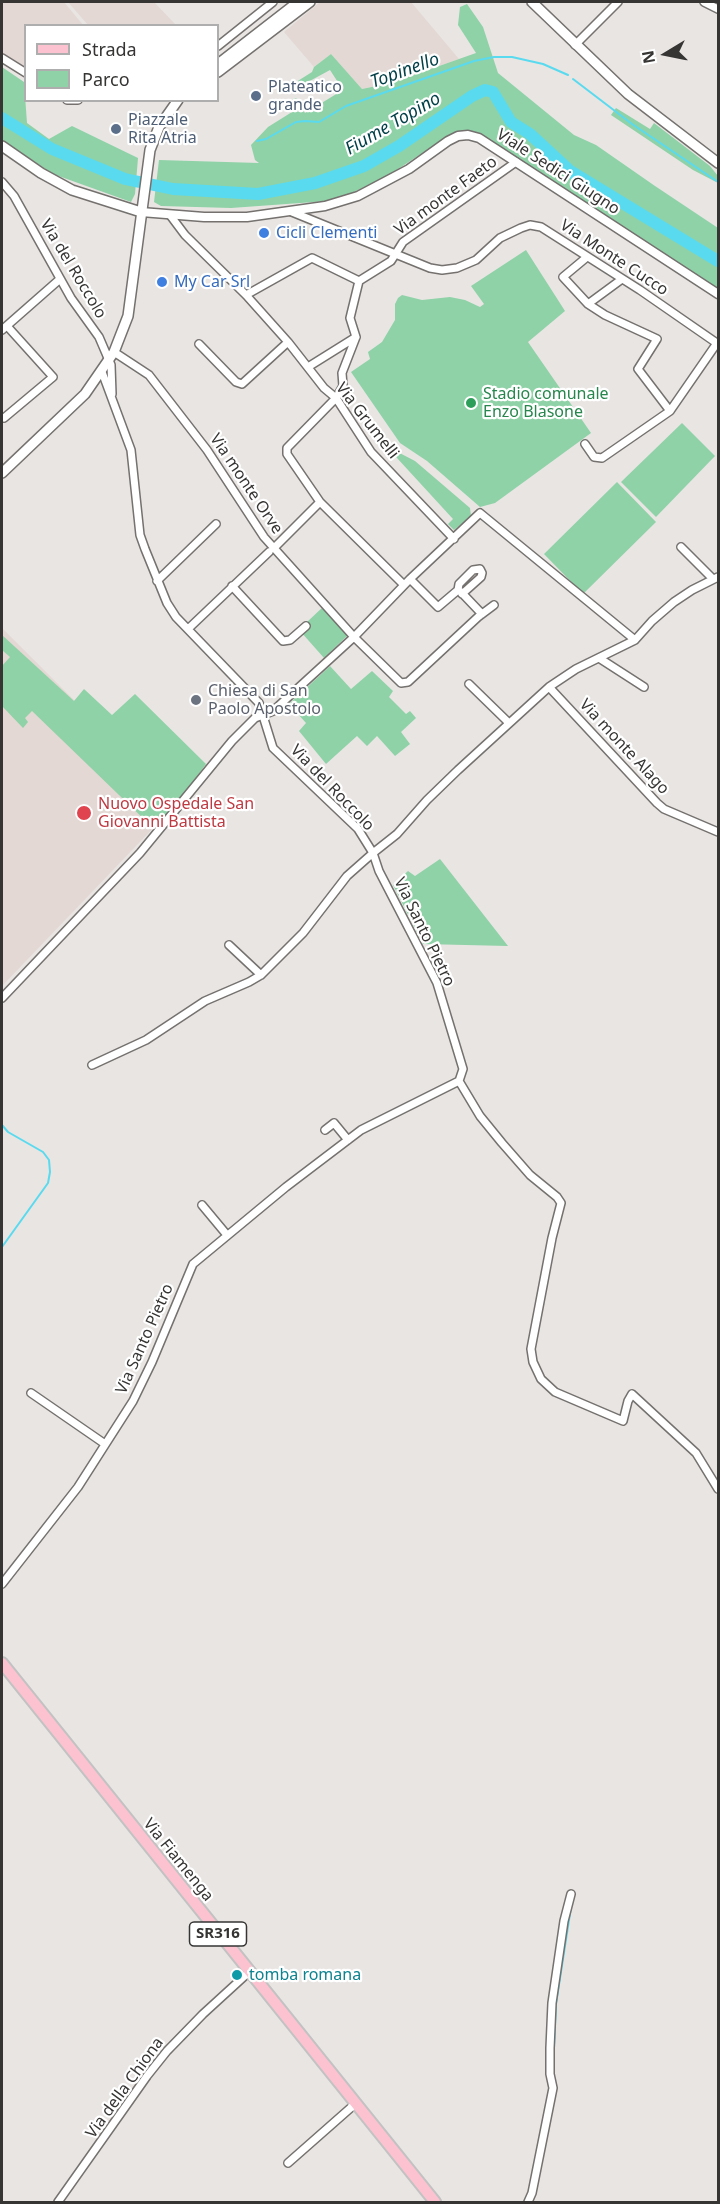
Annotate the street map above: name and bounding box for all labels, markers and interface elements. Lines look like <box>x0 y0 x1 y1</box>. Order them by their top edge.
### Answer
legend <box>24 24 219 102</box>
north arrow <box>636 24 696 84</box>
text: Strada <box>82 37 137 61</box>
water label: Topinello <box>368 49 442 93</box>
text: N <box>636 49 660 65</box>
text: Parco <box>82 67 130 91</box>
place label: Plateatico grande <box>268 77 342 115</box>
water label: Fiume Topino <box>341 88 445 160</box>
marker: Plateatico grande <box>249 89 263 103</box>
place label: Piazzale Rita Atria <box>128 110 197 148</box>
marker: Piazzale Rita Atria <box>109 122 123 136</box>
street label: Viale Sedici Giugno <box>493 125 623 219</box>
street label: Via monte Faeto <box>391 152 501 240</box>
street label: Via del Roccolo <box>36 216 110 322</box>
street label: Via Monte Cucco <box>556 216 672 300</box>
place label: Cicli Clementi <box>276 223 377 243</box>
marker: Cicli Clementi <box>257 226 271 240</box>
place label: My Car Srl <box>174 272 250 292</box>
marker: My Car Srl <box>155 275 169 289</box>
street label: Via Grumelli <box>331 379 403 463</box>
place label: Stadio comunale Enzo Blasone <box>483 384 609 422</box>
marker: Stadio comunale Enzo Blasone <box>464 396 478 410</box>
street label: Via monte Orve <box>205 430 287 538</box>
place label: Chiesa di San Paolo Apostolo <box>208 681 321 719</box>
marker: Chiesa di San Paolo Apostolo <box>189 693 203 707</box>
street label: Via monte Alago <box>575 695 673 799</box>
street label: Via del Roccolo <box>286 741 378 835</box>
place label: Nuovo Ospedale San Giovanni Battista <box>98 794 254 832</box>
marker: Nuovo Ospedale San Giovanni Battista <box>75 804 93 822</box>
street label: Via Santo Pietro <box>389 874 459 990</box>
street label: Via Santo Pietro <box>112 1281 178 1397</box>
street label: Via Fiamenga <box>139 1815 217 1905</box>
road number: SR316 <box>190 1922 246 1946</box>
place label: tomba romana <box>249 1965 361 1985</box>
marker: tomba romana <box>230 1968 244 1982</box>
street label: Via della Chiona <box>82 2034 168 2142</box>

